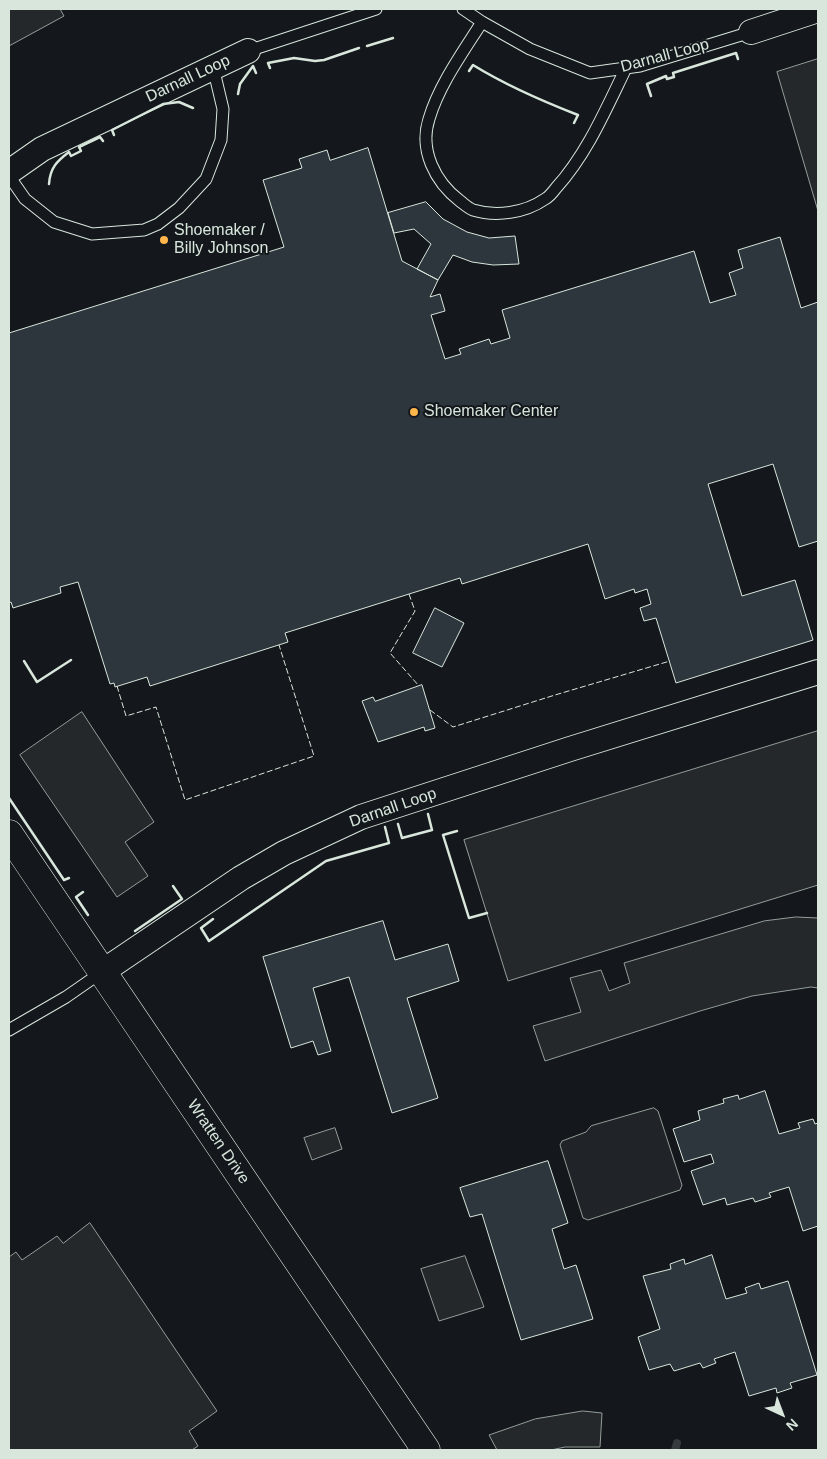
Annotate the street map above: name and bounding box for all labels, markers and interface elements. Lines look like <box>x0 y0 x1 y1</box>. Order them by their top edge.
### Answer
street label: Darnall Loop <box>619 35 711 77</box>
street label: Darnall Loop <box>143 51 233 107</box>
place label: Shoemaker / Billy Johnson <box>174 221 268 259</box>
marker: Shoemaker / Billy Johnson <box>158 234 170 246</box>
place label: Shoemaker Center <box>424 402 558 422</box>
marker: Shoemaker Center <box>408 406 420 418</box>
street label: Darnall Loop <box>347 784 439 832</box>
street label: Wratten Drive <box>183 1096 253 1188</box>
north arrow <box>757 1389 807 1439</box>
text: N <box>783 1416 801 1434</box>

